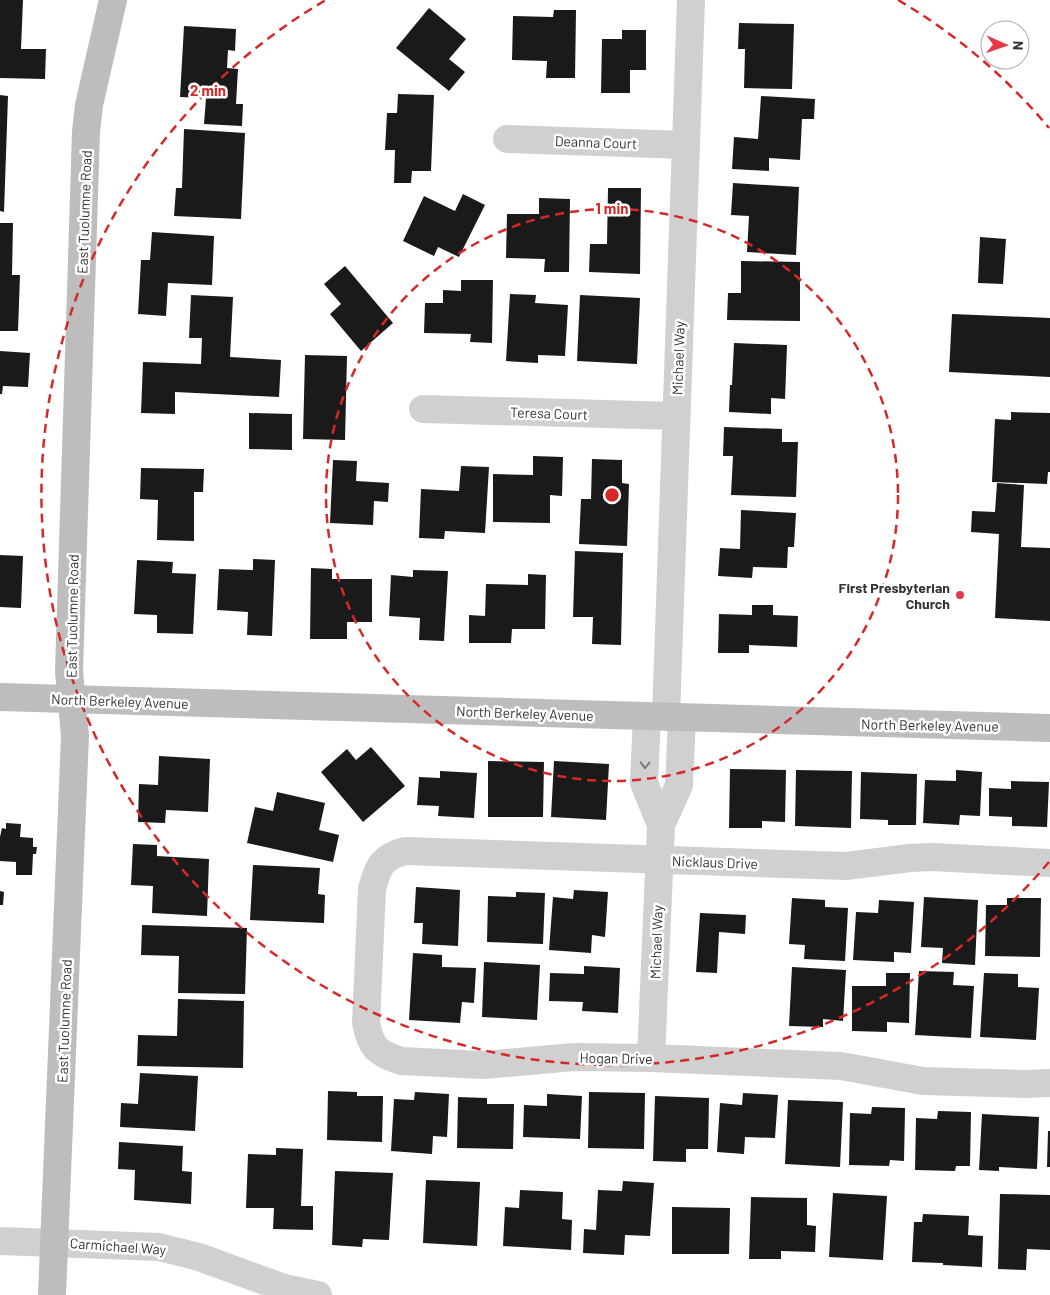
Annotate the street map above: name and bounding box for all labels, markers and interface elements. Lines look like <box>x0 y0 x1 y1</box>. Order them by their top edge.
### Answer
north arrow <box>980 20 1030 70</box>
text: N <box>1010 41 1027 50</box>
text: 2 min <box>190 81 226 99</box>
street label: Deanna Court <box>555 132 637 152</box>
street label: East Tuolumne Road <box>73 150 95 274</box>
text: 1 min <box>596 199 628 217</box>
street label: Michael Way <box>668 320 688 395</box>
street label: Teresa Court <box>510 403 588 423</box>
centre of rings <box>603 486 621 504</box>
street label: East Tuolumne Road <box>62 554 82 678</box>
place label: First Presbyterian Church <box>839 579 950 612</box>
marker: First Presbyterian Church <box>954 589 966 601</box>
street label: North Berkeley Avenue <box>51 690 189 712</box>
street label: North Berkeley Avenue <box>456 702 594 724</box>
street label: North Berkeley Avenue <box>861 715 999 735</box>
one-way arrow <box>640 762 650 769</box>
street label: Nicklaus Drive <box>672 852 758 872</box>
street label: Michael Way <box>646 904 666 979</box>
street label: East Tuolumne Road <box>53 959 75 1083</box>
street label: Hogan Drive <box>579 1049 653 1067</box>
street label: Carmichael Way <box>69 1234 167 1258</box>

